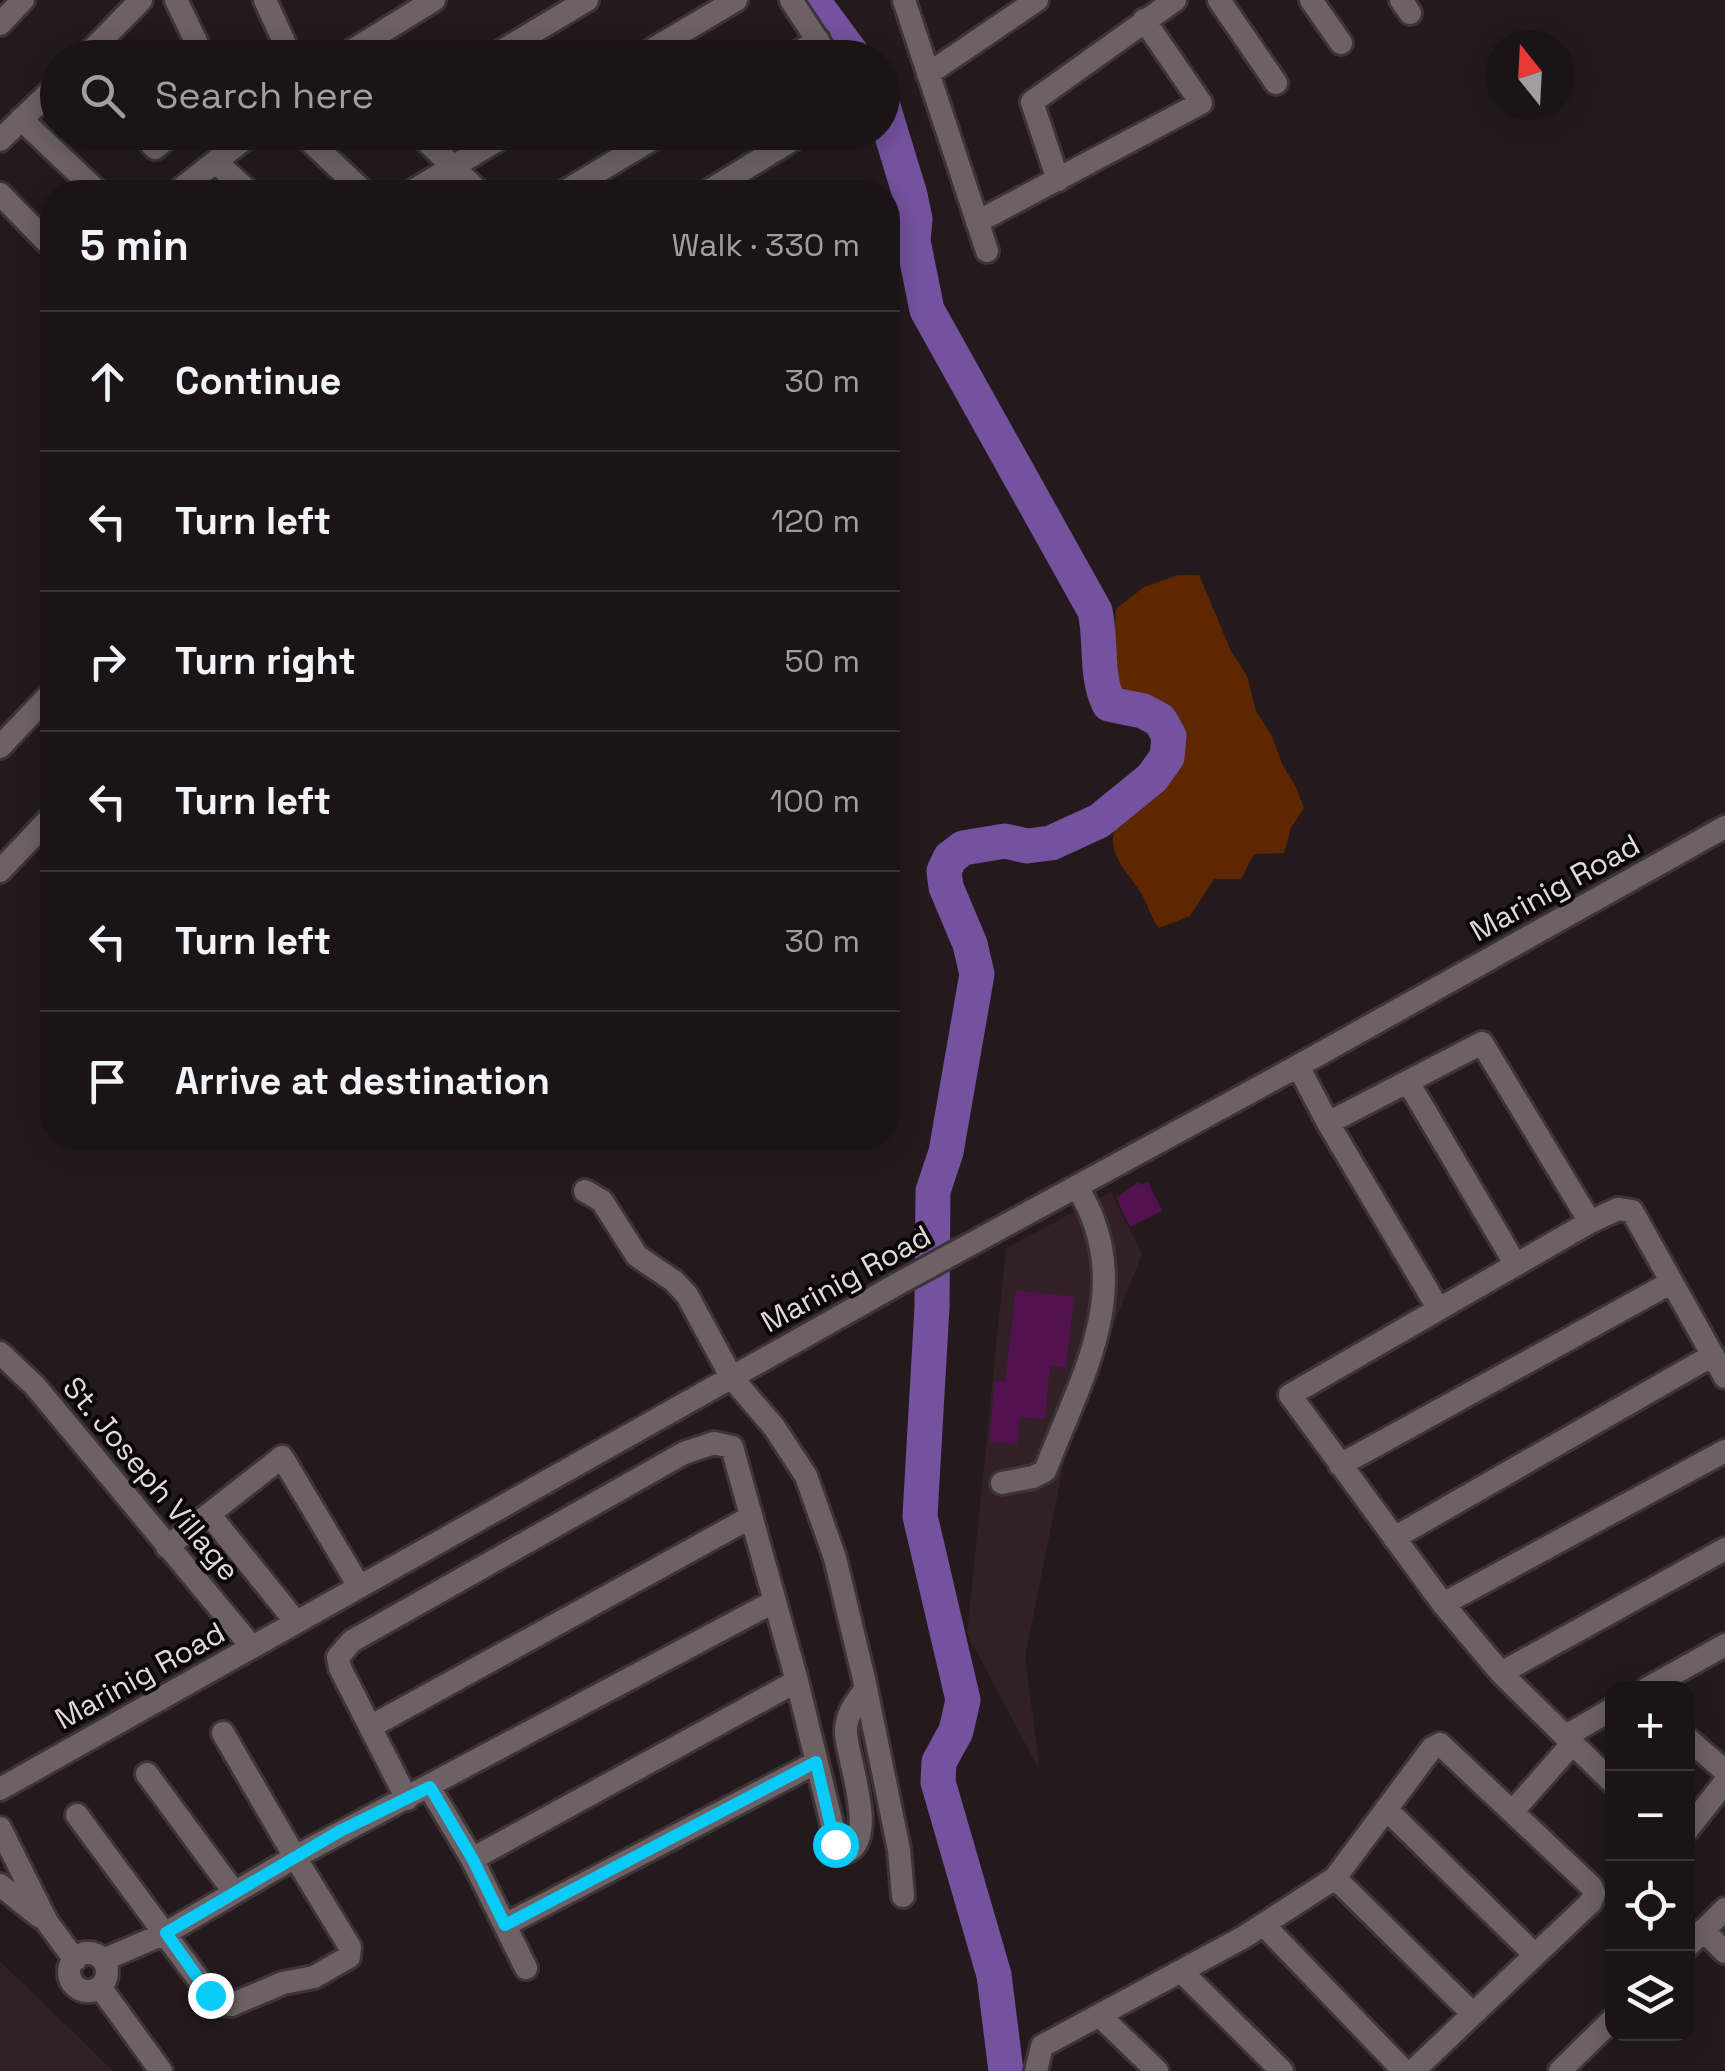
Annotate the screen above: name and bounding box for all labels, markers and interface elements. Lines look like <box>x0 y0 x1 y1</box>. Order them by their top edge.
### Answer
north arrow <box>1485 30 1575 120</box>
search box <box>40 40 900 150</box>
icon: search <box>75 68 130 123</box>
text: Search here <box>155 71 374 119</box>
text: 5 min <box>80 219 189 272</box>
text: Walk · 330 m <box>672 225 860 265</box>
icon: ahead <box>80 354 135 409</box>
text: Continue <box>175 357 341 405</box>
text: 30 m <box>784 361 860 401</box>
icon: left <box>80 494 135 549</box>
text: Turn left <box>175 497 331 545</box>
text: 120 m <box>771 501 860 541</box>
icon: right <box>80 634 135 689</box>
text: Turn right <box>175 637 356 685</box>
text: 50 m <box>785 641 860 681</box>
icon: left <box>80 774 135 829</box>
text: Turn left <box>175 777 331 825</box>
text: 100 m <box>770 781 860 821</box>
street label: Marinig Road <box>1463 825 1647 950</box>
icon: left <box>80 914 135 969</box>
text: Turn left <box>175 917 331 965</box>
text: 30 m <box>784 921 860 961</box>
icon: arrive <box>80 1054 135 1109</box>
text: Arrive at destination <box>175 1057 550 1105</box>
street label: Marinig Road <box>754 1216 938 1341</box>
street label: St. Joseph Village <box>54 1368 248 1589</box>
street label: Marinig Road <box>48 1613 232 1738</box>
map controls <box>1605 1681 1695 2041</box>
button: + <box>1605 1681 1695 1771</box>
button: − <box>1605 1771 1695 1861</box>
route start <box>813 1822 859 1868</box>
button: locate <box>1605 1861 1695 1951</box>
button: layers <box>1605 1951 1695 2041</box>
route end <box>188 1973 234 2019</box>

